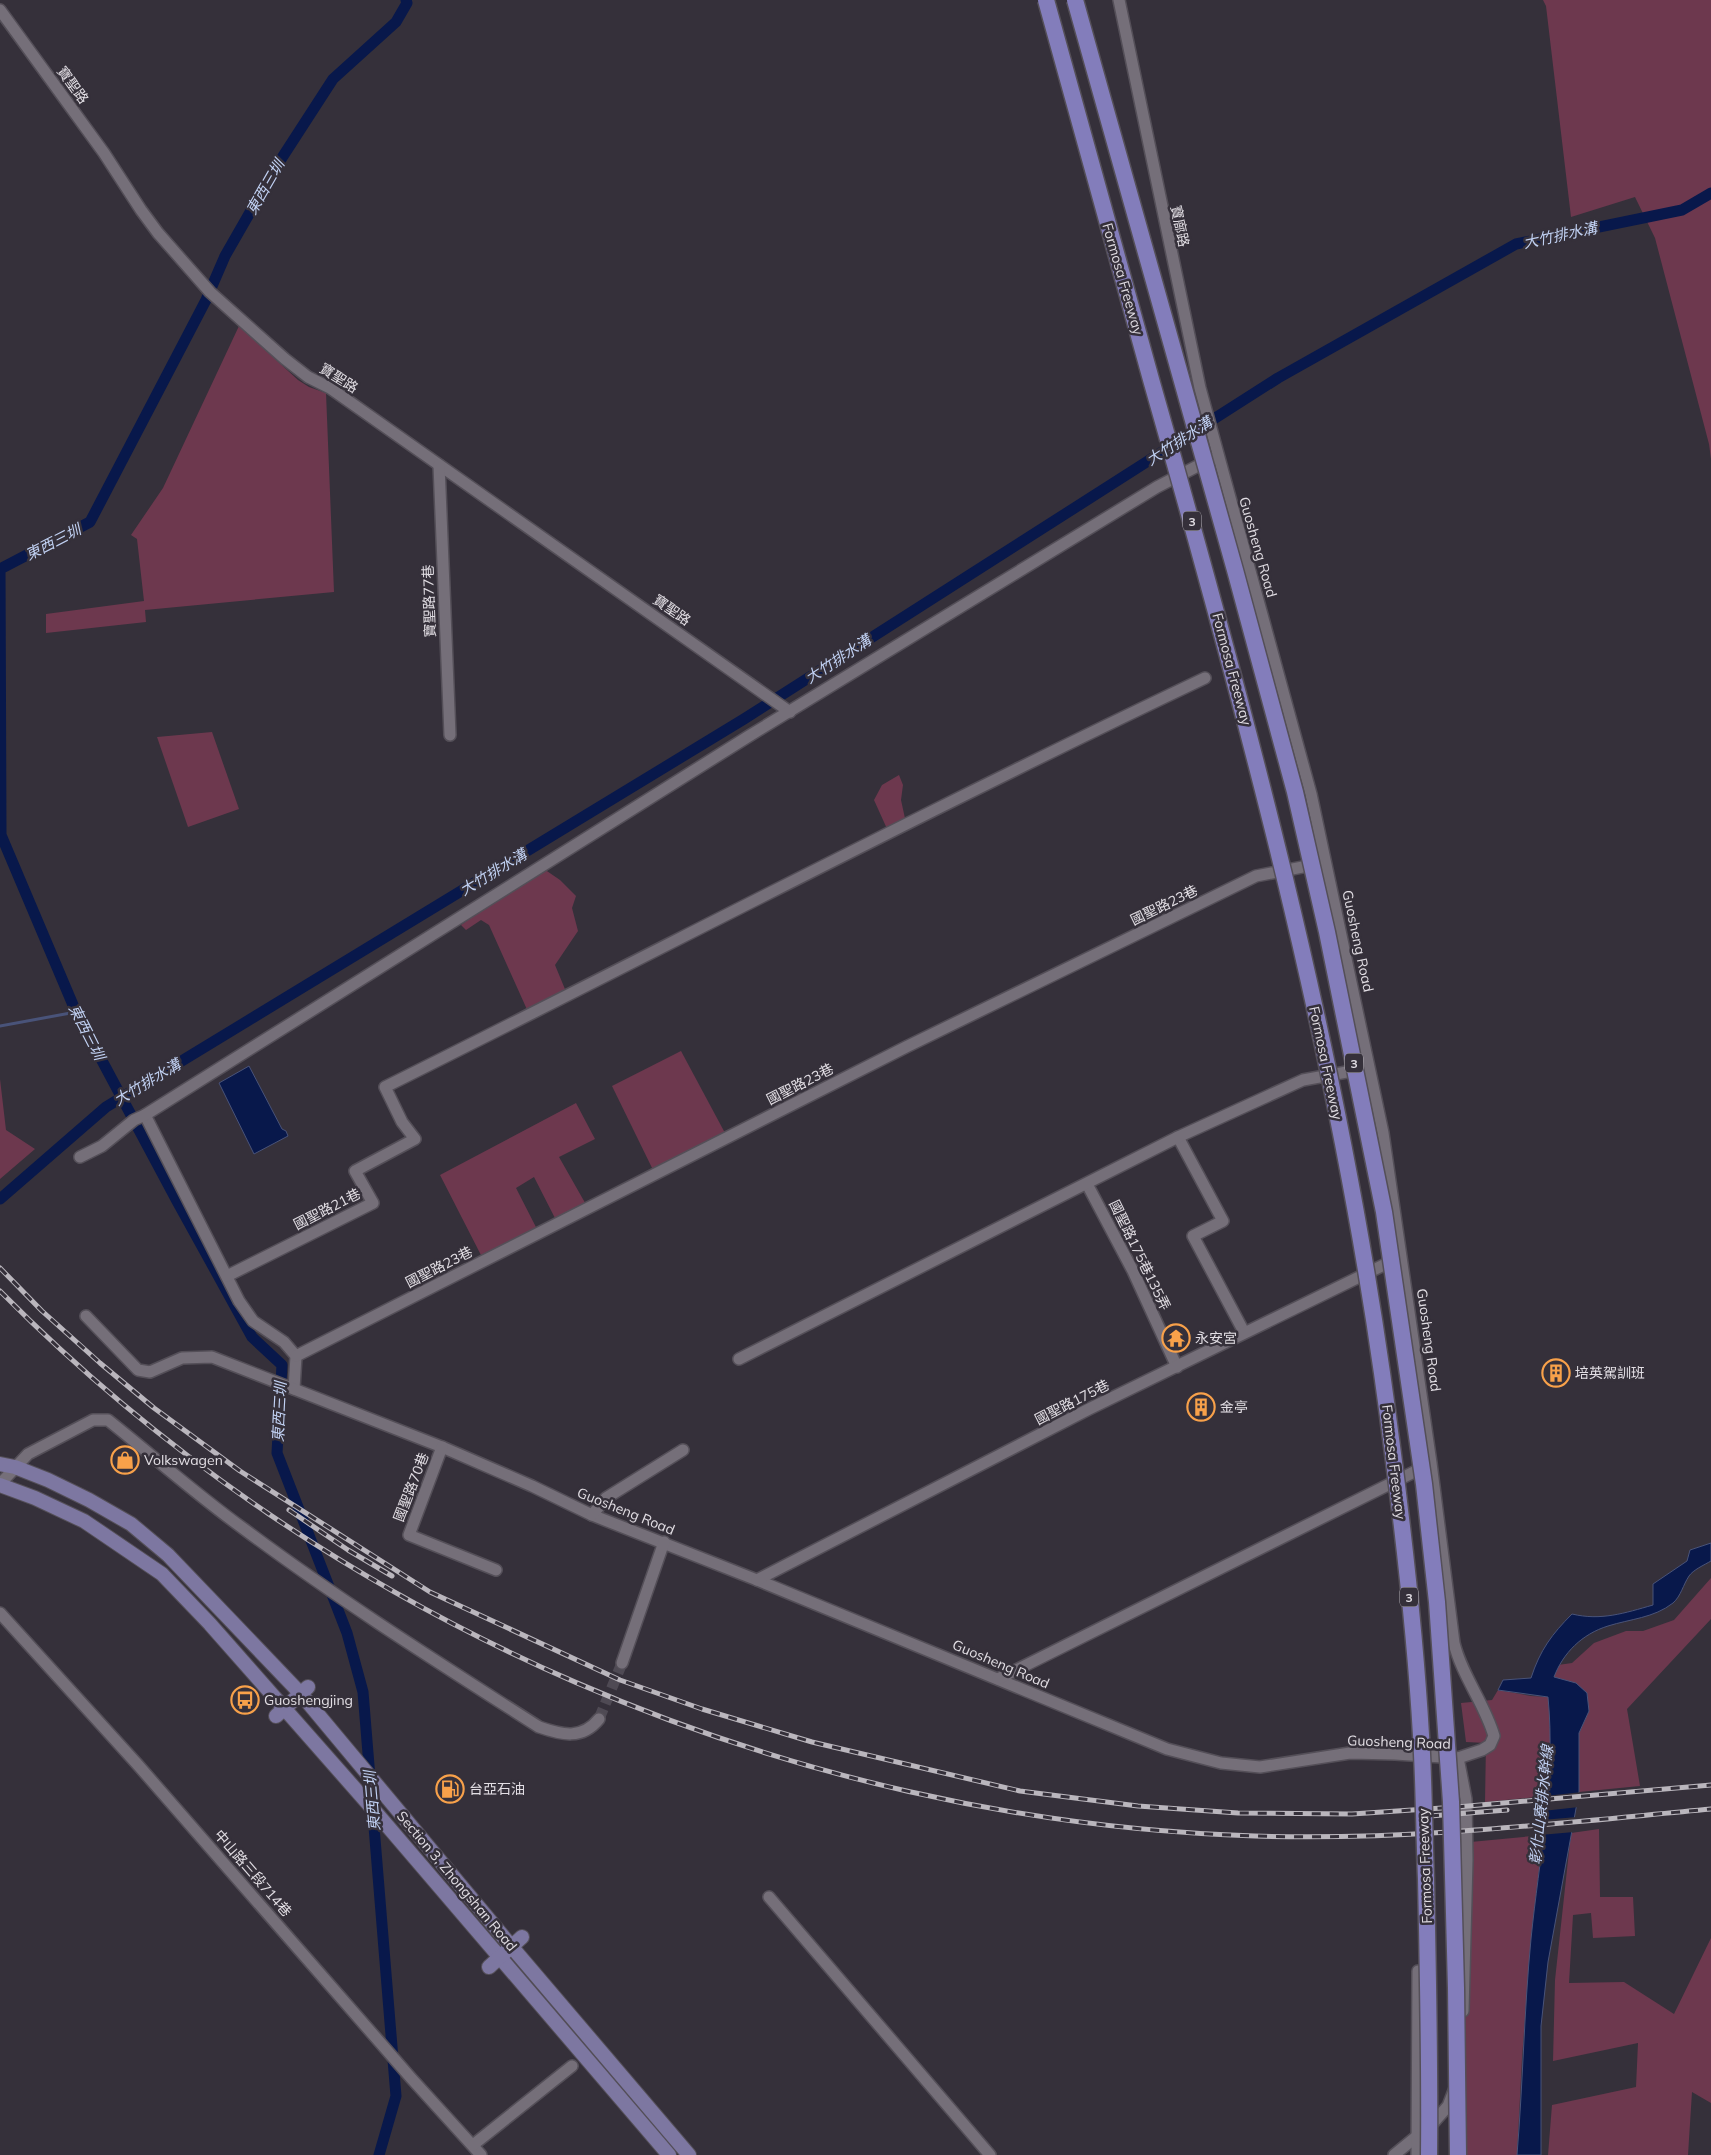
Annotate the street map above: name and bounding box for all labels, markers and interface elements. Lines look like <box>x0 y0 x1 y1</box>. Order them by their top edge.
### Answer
street label: 寶聖路 <box>53 63 93 107</box>
water label: 東西三圳 <box>242 155 289 218</box>
street label: 寶廍路 <box>1167 204 1193 248</box>
water label: 大竹排水溝 <box>1521 217 1601 252</box>
street label: Formosa Freeway <box>1098 221 1148 338</box>
street label: 寶聖路 <box>316 359 362 397</box>
water label: 大竹排水溝 <box>1142 412 1217 469</box>
street label: Guosheng Road <box>1235 495 1281 599</box>
road number: 3 <box>1183 512 1201 530</box>
water label: 東西三圳 <box>22 519 86 564</box>
street label: 寶聖路77巷 <box>419 564 439 638</box>
street label: 寶聖路 <box>650 591 694 629</box>
street label: Formosa Freeway <box>1208 611 1256 728</box>
water label: 大竹排水溝 <box>801 630 876 687</box>
water label: 大竹排水溝 <box>456 844 532 899</box>
street label: 國聖路23巷 <box>1127 881 1201 929</box>
street label: Guosheng Road <box>1338 888 1378 994</box>
water label: 東西三圳 <box>65 1001 110 1065</box>
street label: Formosa Freeway <box>1305 1005 1347 1122</box>
water label: 大竹排水溝 <box>110 1054 186 1109</box>
road number: 3 <box>1345 1054 1363 1072</box>
street label: 國聖路23巷 <box>763 1059 837 1109</box>
street label: 國聖路21巷 <box>290 1184 364 1234</box>
street label: 國聖路175巷135弄 <box>1106 1197 1174 1313</box>
street label: 國聖路23巷 <box>402 1242 476 1292</box>
street label: Guosheng Road <box>1413 1287 1445 1393</box>
temple icon: 永安宮 <box>1161 1323 1191 1353</box>
place label: 永安宮 <box>1195 1329 1237 1347</box>
building icon: 培英駕訓班 <box>1541 1358 1571 1388</box>
place label: 培英駕訓班 <box>1575 1364 1645 1382</box>
street label: 國聖路175巷 <box>1032 1376 1112 1428</box>
water label: 東西三圳 <box>268 1380 290 1442</box>
building icon: 金亭 <box>1186 1392 1216 1422</box>
place label: 金亭 <box>1220 1398 1248 1416</box>
street label: Formosa Freeway <box>1378 1404 1410 1521</box>
shop icon: Volkswagen <box>110 1445 140 1475</box>
street label: 國聖路70巷 <box>390 1450 432 1524</box>
place label: Volkswagen <box>144 1451 223 1469</box>
street label: Guosheng Road <box>575 1483 677 1539</box>
road number: 3 <box>1400 1588 1418 1606</box>
street label: Guosheng Road <box>950 1635 1052 1693</box>
bus stop icon: Guoshengjing <box>230 1685 260 1715</box>
place label: Guoshengjing <box>264 1691 353 1709</box>
street label: Guosheng Road <box>1347 1731 1451 1753</box>
water label: 彰化山寮排水幹線 <box>1525 1742 1557 1866</box>
water label: 東西三圳 <box>360 1768 384 1832</box>
fuel station icon: 台亞石油 <box>435 1774 465 1804</box>
place label: 台亞石油 <box>469 1780 525 1798</box>
street label: Section 3, Zhongshan Road <box>393 1807 521 1955</box>
street label: Formosa Freeway <box>1414 1807 1436 1924</box>
street label: 中山路三段714巷 <box>210 1826 296 1920</box>

